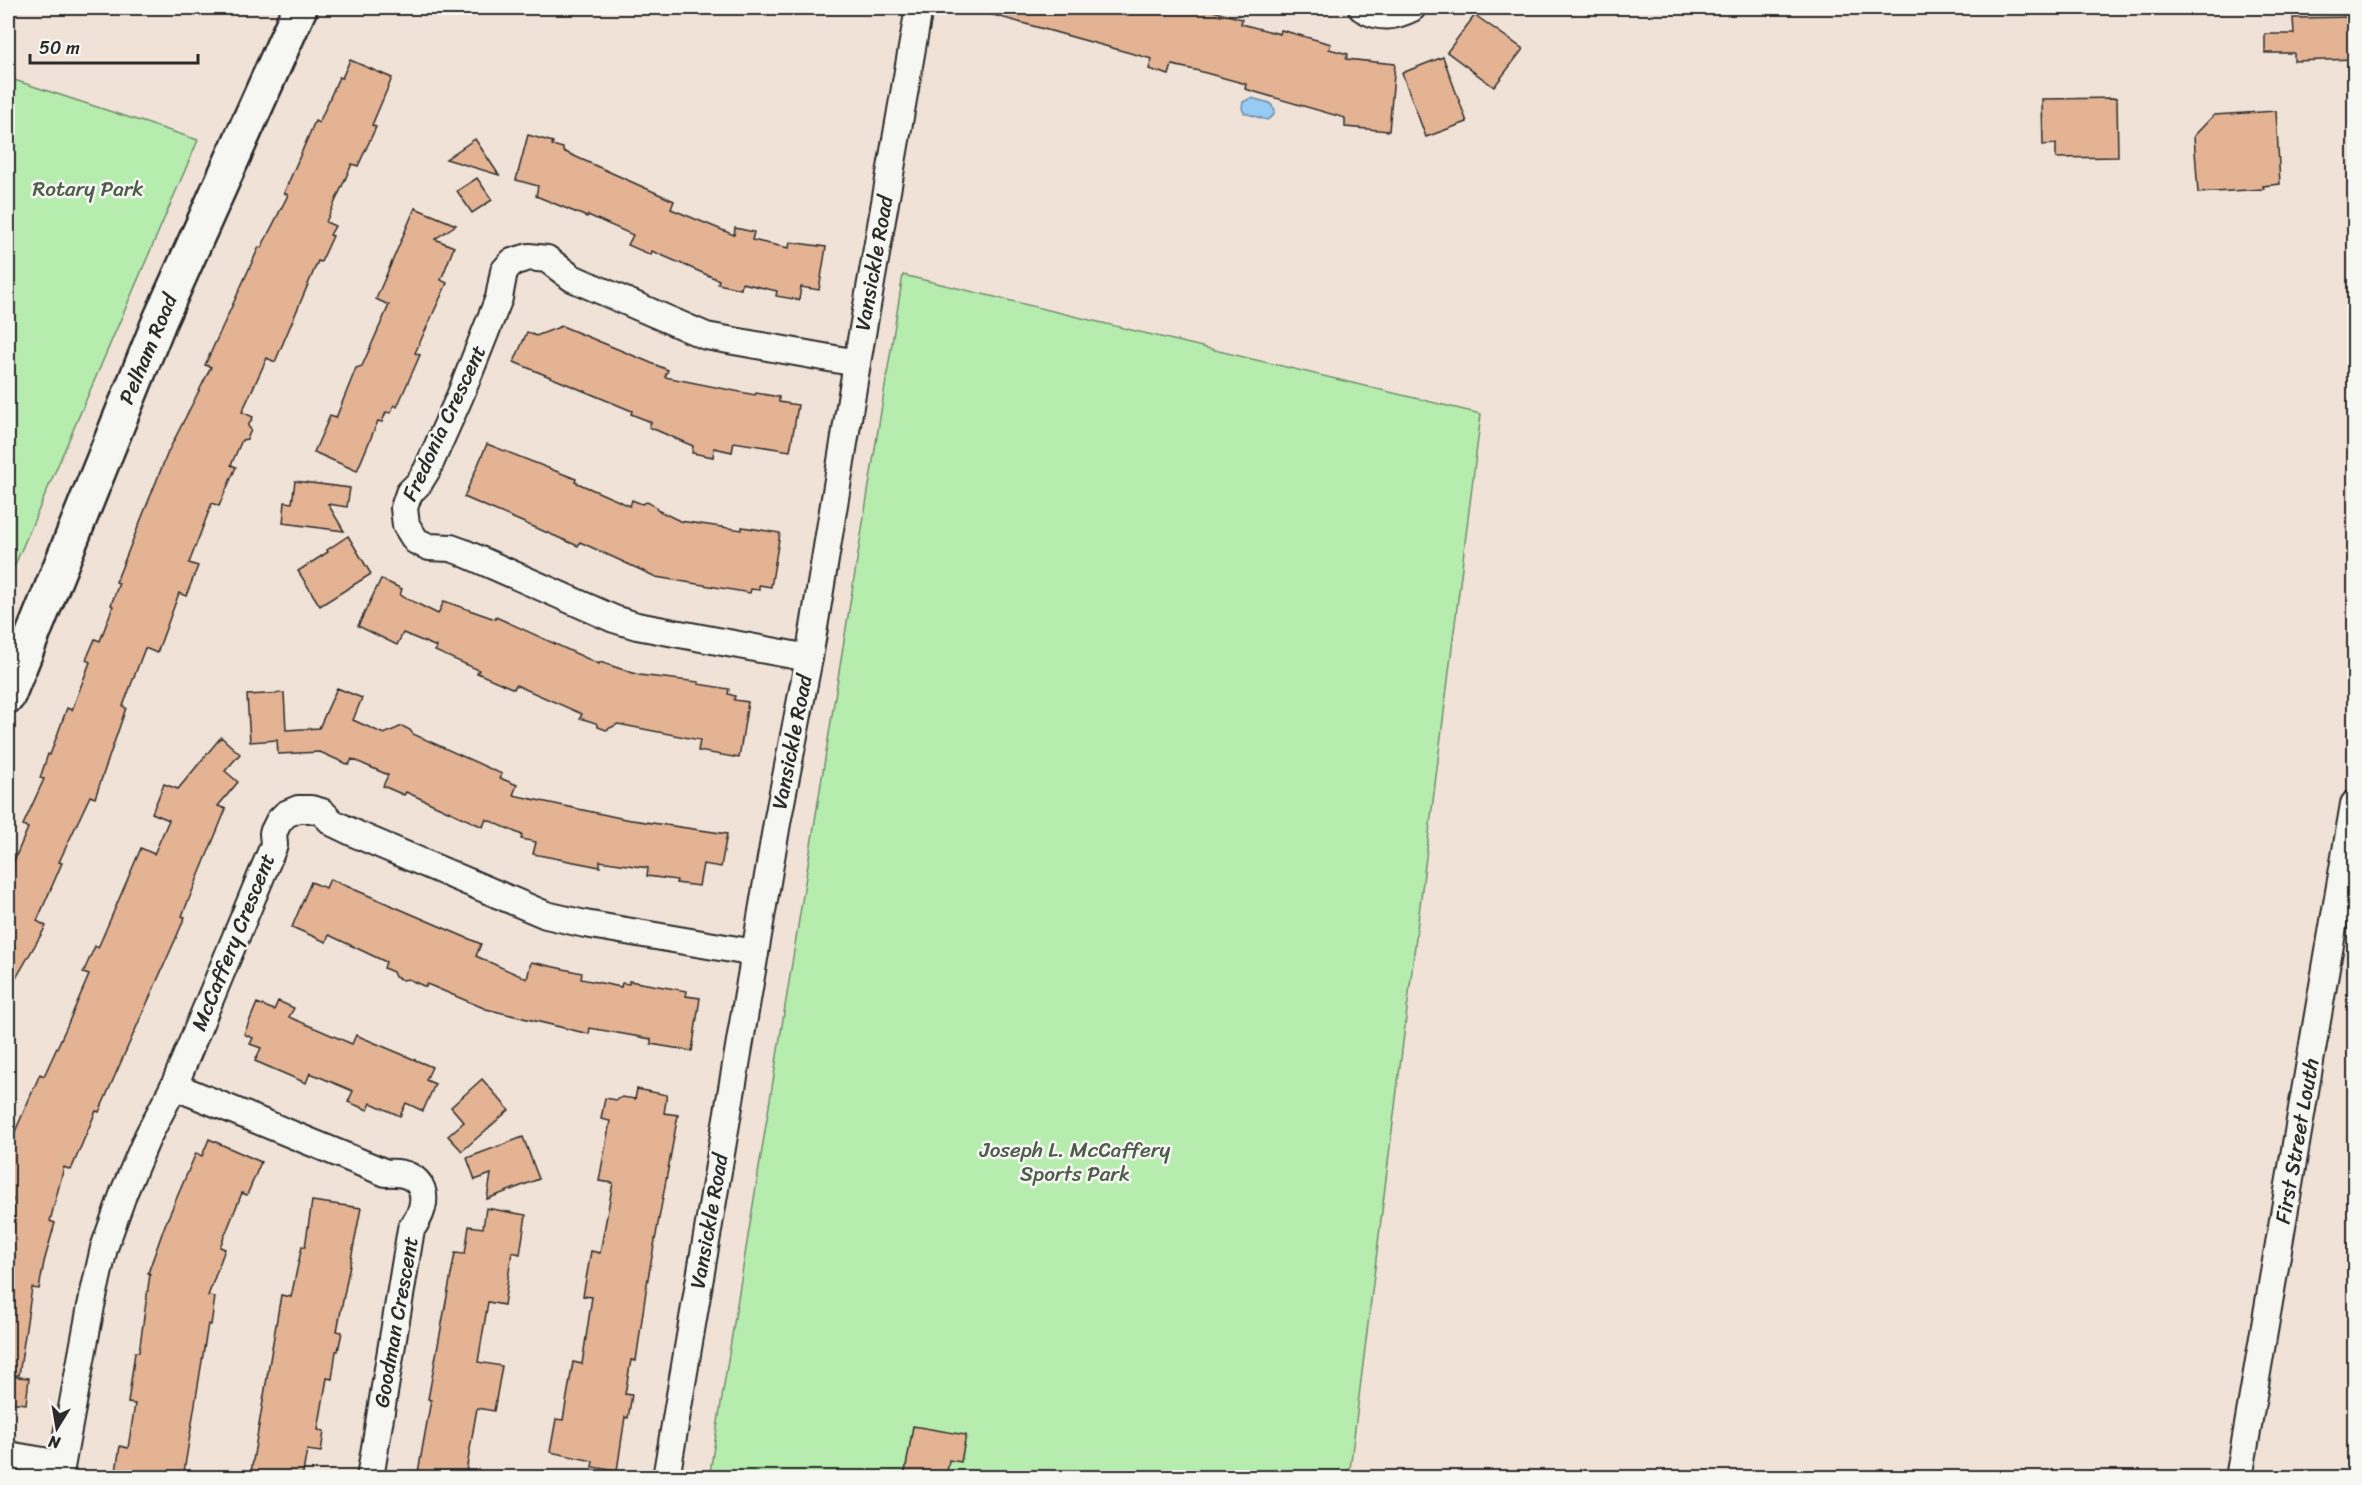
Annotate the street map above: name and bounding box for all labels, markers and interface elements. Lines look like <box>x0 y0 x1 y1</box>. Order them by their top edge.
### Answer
scale bar <box>30 27 198 65</box>
text: 50 m <box>39 32 80 64</box>
park label: Rotary Park <box>32 170 144 208</box>
street label: Vansickle Road <box>843 191 905 334</box>
street label: Pelham Road <box>108 286 189 410</box>
street label: Fredonia Crescent <box>391 338 497 508</box>
street label: Vansickle Road <box>760 669 824 813</box>
street label: McCaffery Crescent <box>180 847 286 1037</box>
street label: First Street Louth <box>2264 1055 2330 1227</box>
park label: Joseph L. McCaffery Sports Park <box>979 1131 1170 1193</box>
street label: Vansickle Road <box>678 1149 740 1292</box>
street label: Goodman Crescent <box>362 1234 430 1410</box>
north arrow <box>27 1398 87 1458</box>
text: N <box>45 1427 63 1458</box>

